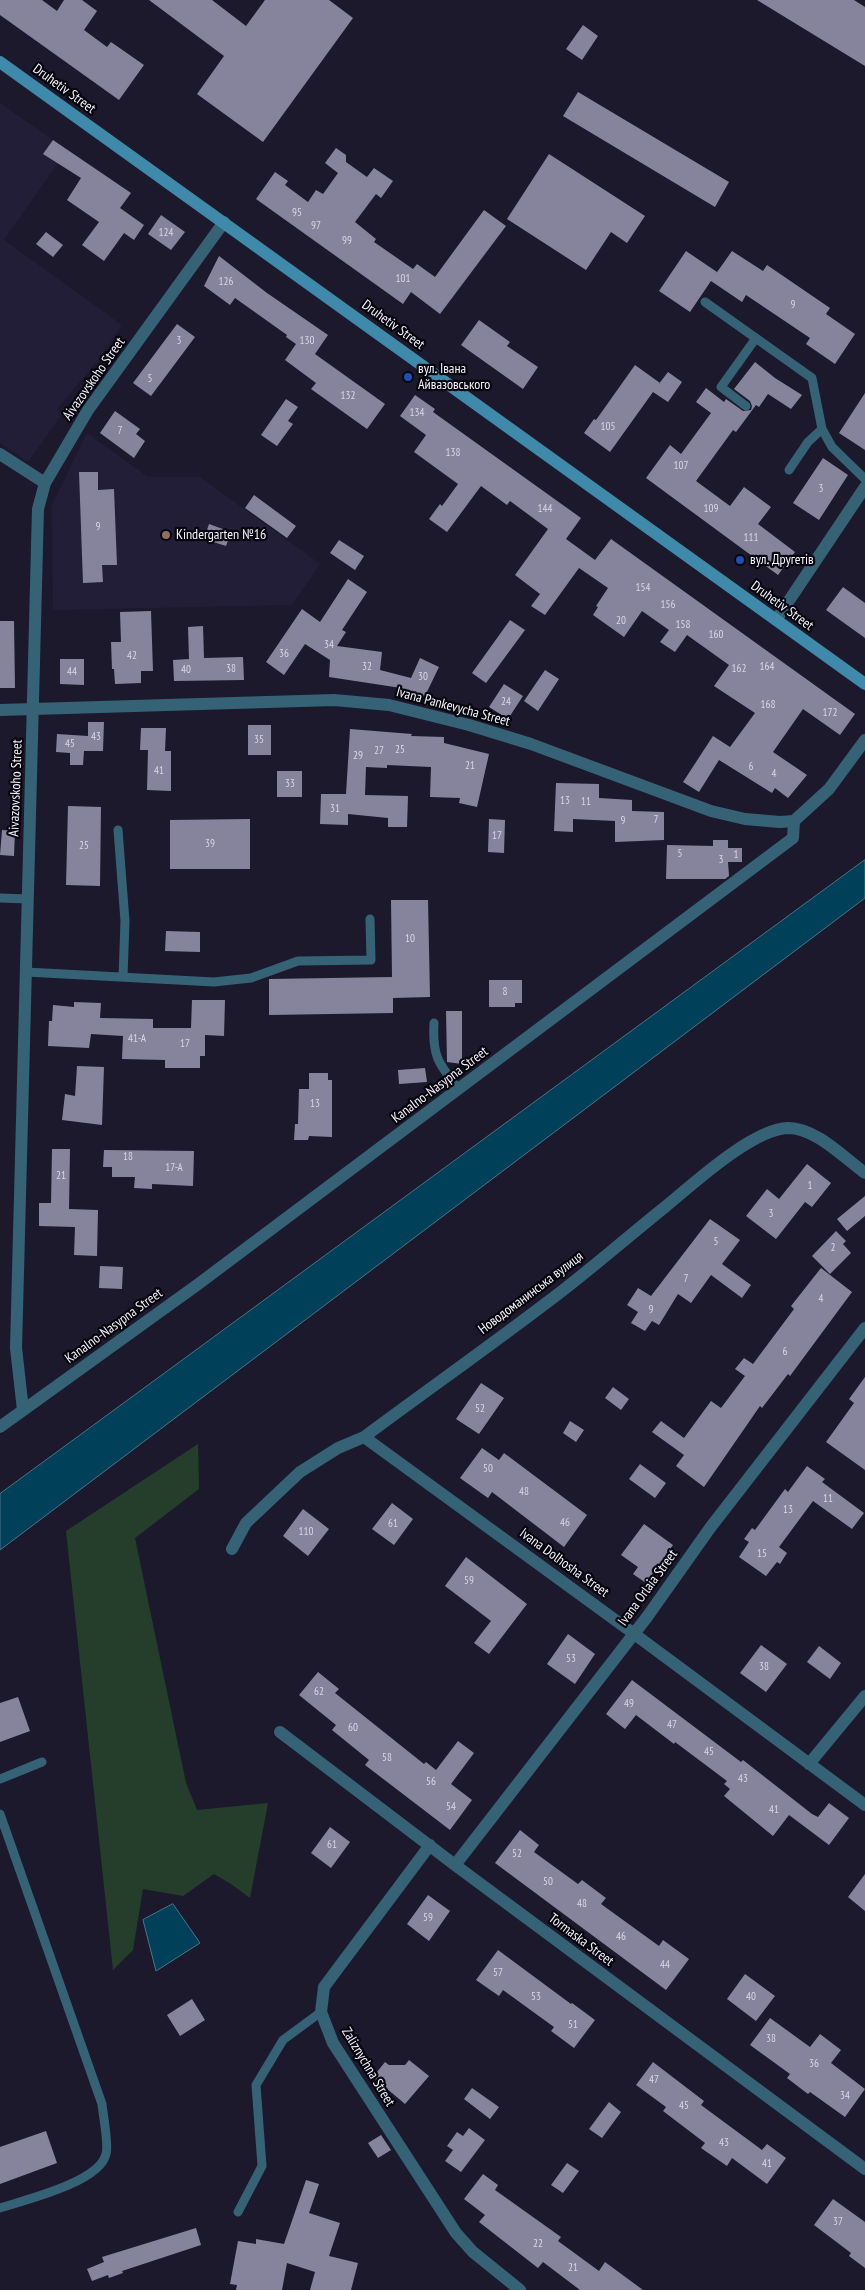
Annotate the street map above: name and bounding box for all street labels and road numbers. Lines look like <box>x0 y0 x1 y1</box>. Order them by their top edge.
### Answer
street label: Druhetiv Street <box>29 61 99 117</box>
street label: Druhetiv Street <box>358 297 428 353</box>
street label: Aivazovskoho Street <box>59 334 129 424</box>
street label: Druhetiv Street <box>747 578 817 634</box>
street label: Ivana Pankevycha Street <box>394 684 512 730</box>
street label: Aivazovskoho Street <box>6 739 26 837</box>
street label: Kanalno-Nasypna Street <box>388 1043 492 1127</box>
street label: Новодоманинська вулиця <box>475 1248 587 1338</box>
street label: Kanalno-Nasypna Street <box>62 1285 166 1367</box>
street label: Ivana Dolhosha Street <box>516 1525 612 1601</box>
street label: Ivana Orlaia Street <box>615 1547 681 1629</box>
street label: Tormaska Street <box>545 1910 617 1970</box>
street label: Zaliznychna Street <box>338 2024 398 2110</box>

